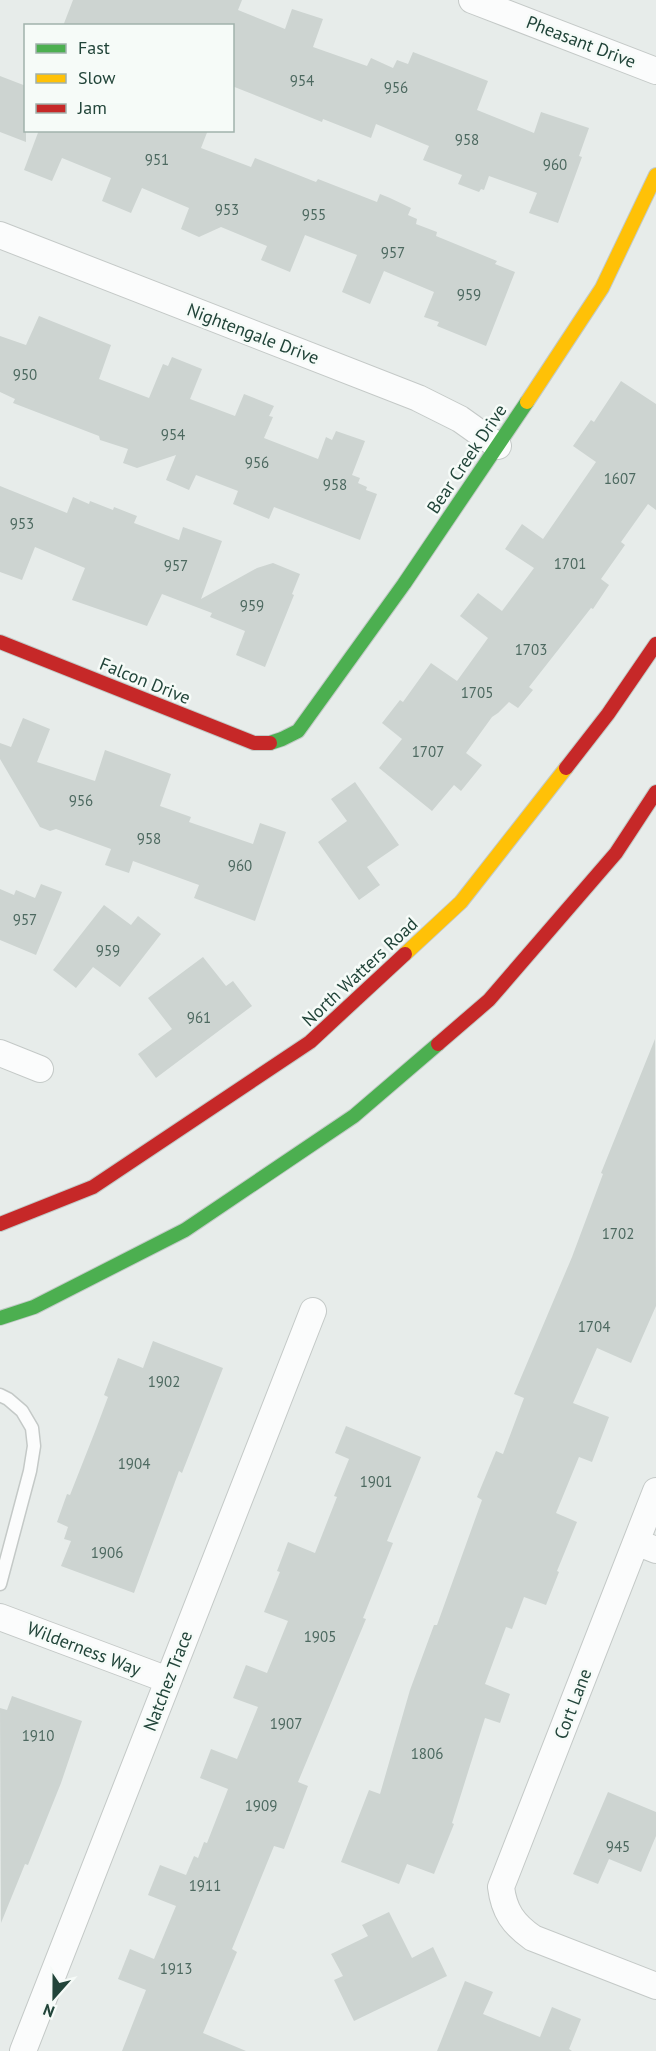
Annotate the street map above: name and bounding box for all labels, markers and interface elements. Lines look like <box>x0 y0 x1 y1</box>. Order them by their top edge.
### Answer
street label: Pheasant Drive <box>523 10 639 73</box>
legend <box>24 24 234 132</box>
text: Fast <box>78 36 110 59</box>
text: Slow <box>78 66 116 89</box>
house number: 954 <box>290 71 314 90</box>
house number: 956 <box>384 78 408 97</box>
text: Jam <box>77 96 107 119</box>
house number: 958 <box>455 130 479 149</box>
house number: 951 <box>145 150 169 169</box>
house number: 960 <box>543 155 567 174</box>
house number: 953 <box>215 200 239 219</box>
house number: 955 <box>302 205 326 224</box>
house number: 957 <box>381 243 405 262</box>
house number: 959 <box>457 285 481 304</box>
street label: Nightengale Drive <box>184 298 322 369</box>
house number: 950 <box>13 365 37 384</box>
street label: Bear Creek Drive <box>422 400 512 518</box>
house number: 954 <box>161 425 185 444</box>
house number: 956 <box>245 453 269 472</box>
house number: 1607 <box>604 469 636 488</box>
house number: 958 <box>323 475 347 494</box>
house number: 953 <box>10 514 34 533</box>
house number: 1701 <box>554 554 586 573</box>
house number: 957 <box>164 556 188 575</box>
house number: 959 <box>240 596 264 615</box>
house number: 1703 <box>515 640 547 659</box>
street label: Falcon Drive <box>96 652 194 709</box>
house number: 1705 <box>461 683 493 702</box>
house number: 1707 <box>412 742 444 761</box>
house number: 956 <box>69 791 93 810</box>
house number: 958 <box>137 829 161 848</box>
house number: 960 <box>228 856 252 875</box>
house number: 957 <box>13 910 37 929</box>
street label: North Watters Road <box>297 912 422 1031</box>
house number: 959 <box>96 941 120 960</box>
house number: 961 <box>187 1008 211 1027</box>
house number: 1702 <box>602 1224 634 1243</box>
house number: 1704 <box>578 1317 610 1336</box>
house number: 1902 <box>148 1372 180 1391</box>
house number: 1904 <box>118 1454 150 1473</box>
house number: 1901 <box>360 1472 392 1491</box>
house number: 1906 <box>91 1543 123 1562</box>
street label: Wilderness Way <box>24 1616 145 1681</box>
street label: Natchez Trace <box>138 1627 197 1734</box>
house number: 1905 <box>304 1627 336 1646</box>
street label: Cort Lane <box>549 1665 596 1742</box>
house number: 1907 <box>270 1714 302 1733</box>
house number: 1910 <box>22 1726 54 1745</box>
house number: 1806 <box>411 1744 443 1763</box>
house number: 1909 <box>245 1796 277 1815</box>
house number: 945 <box>606 1837 630 1856</box>
house number: 1911 <box>189 1876 221 1895</box>
house number: 1913 <box>160 1959 192 1978</box>
north arrow <box>24 1967 84 2027</box>
text: N <box>40 2000 57 2022</box>

